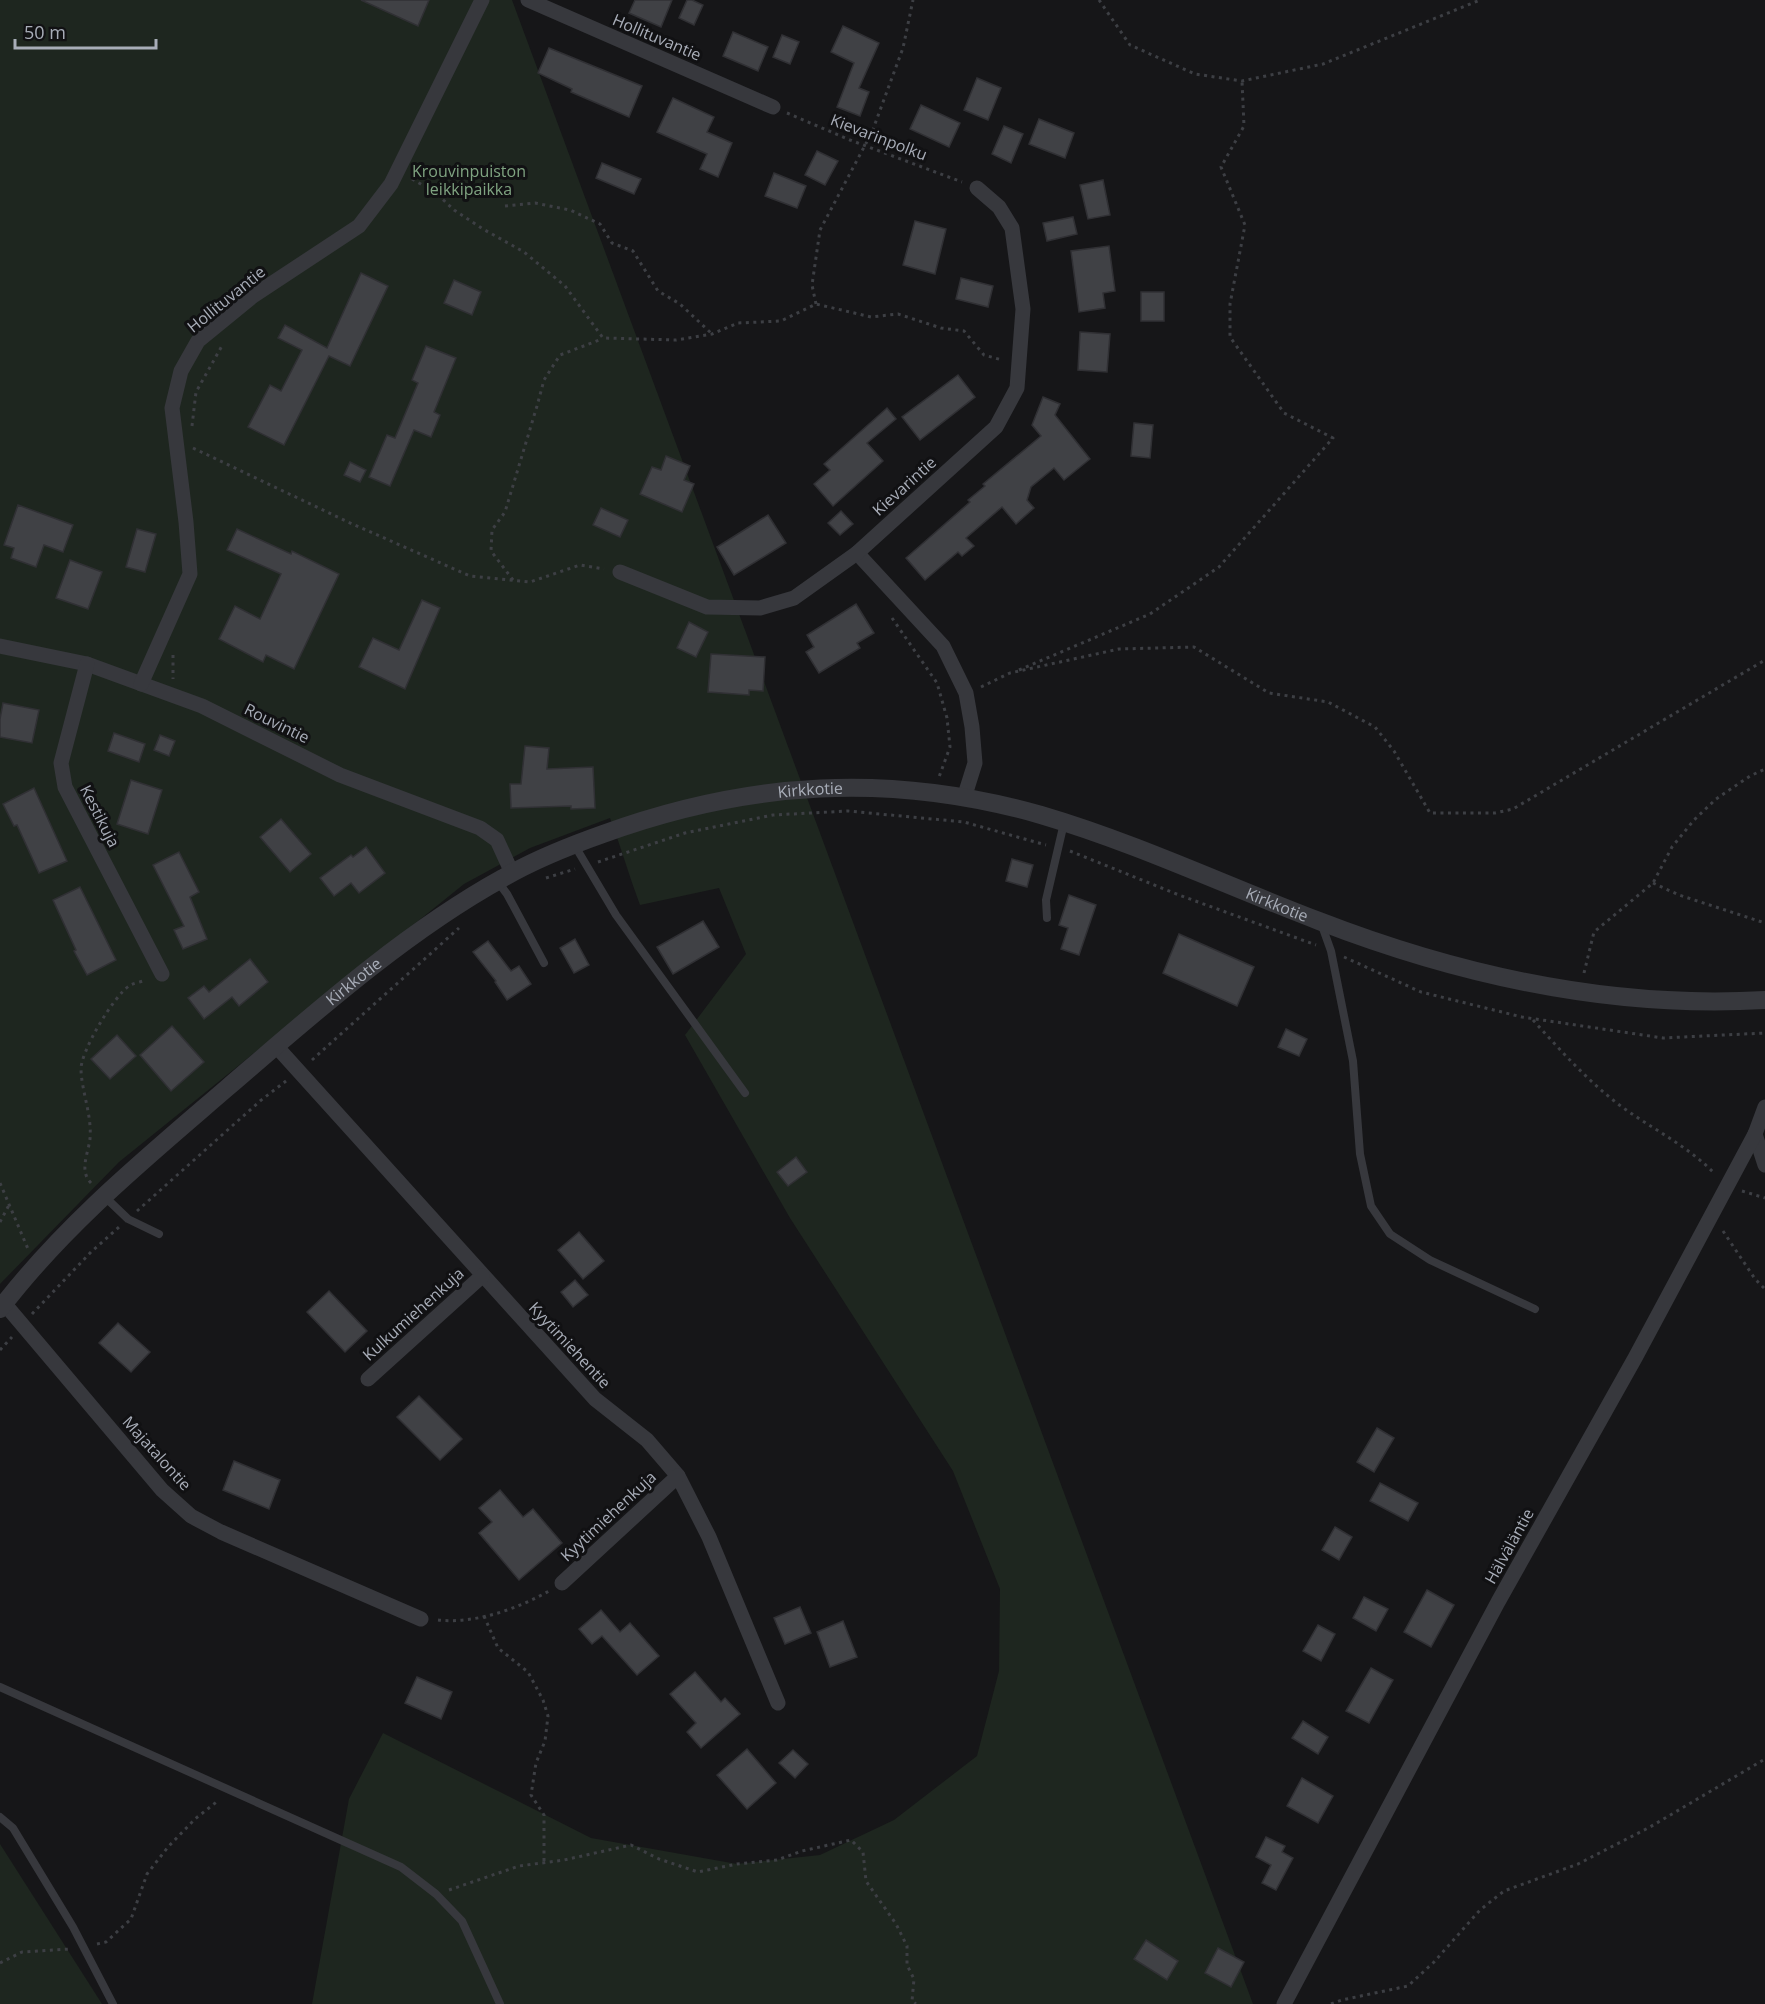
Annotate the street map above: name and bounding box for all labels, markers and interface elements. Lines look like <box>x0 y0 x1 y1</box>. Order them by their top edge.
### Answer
street label: Hollituvantie <box>609 8 705 66</box>
scale bar <box>15 12 156 50</box>
text: 50 m <box>24 20 66 44</box>
street label: Kievarinpolku <box>828 108 930 166</box>
park label: Krouvinpuiston leikkipaikka <box>412 160 526 200</box>
street label: Hollituvantie <box>182 261 270 337</box>
street label: Kievarintie <box>867 451 941 521</box>
street label: Rouvintie <box>241 698 313 748</box>
street label: Kirkkotie <box>776 777 843 803</box>
street label: Kestikuja <box>75 781 125 851</box>
street label: Kirkkotie <box>1243 882 1312 927</box>
street label: Kirkkotie <box>321 952 386 1010</box>
street label: Kulkumiehenkuja <box>358 1263 468 1365</box>
street label: Kyytimiehentie <box>524 1297 616 1393</box>
street label: Majatalontie <box>118 1411 196 1495</box>
street label: Kyytimiehenkuja <box>555 1466 661 1566</box>
street label: Hälväläntie <box>1479 1504 1539 1588</box>

